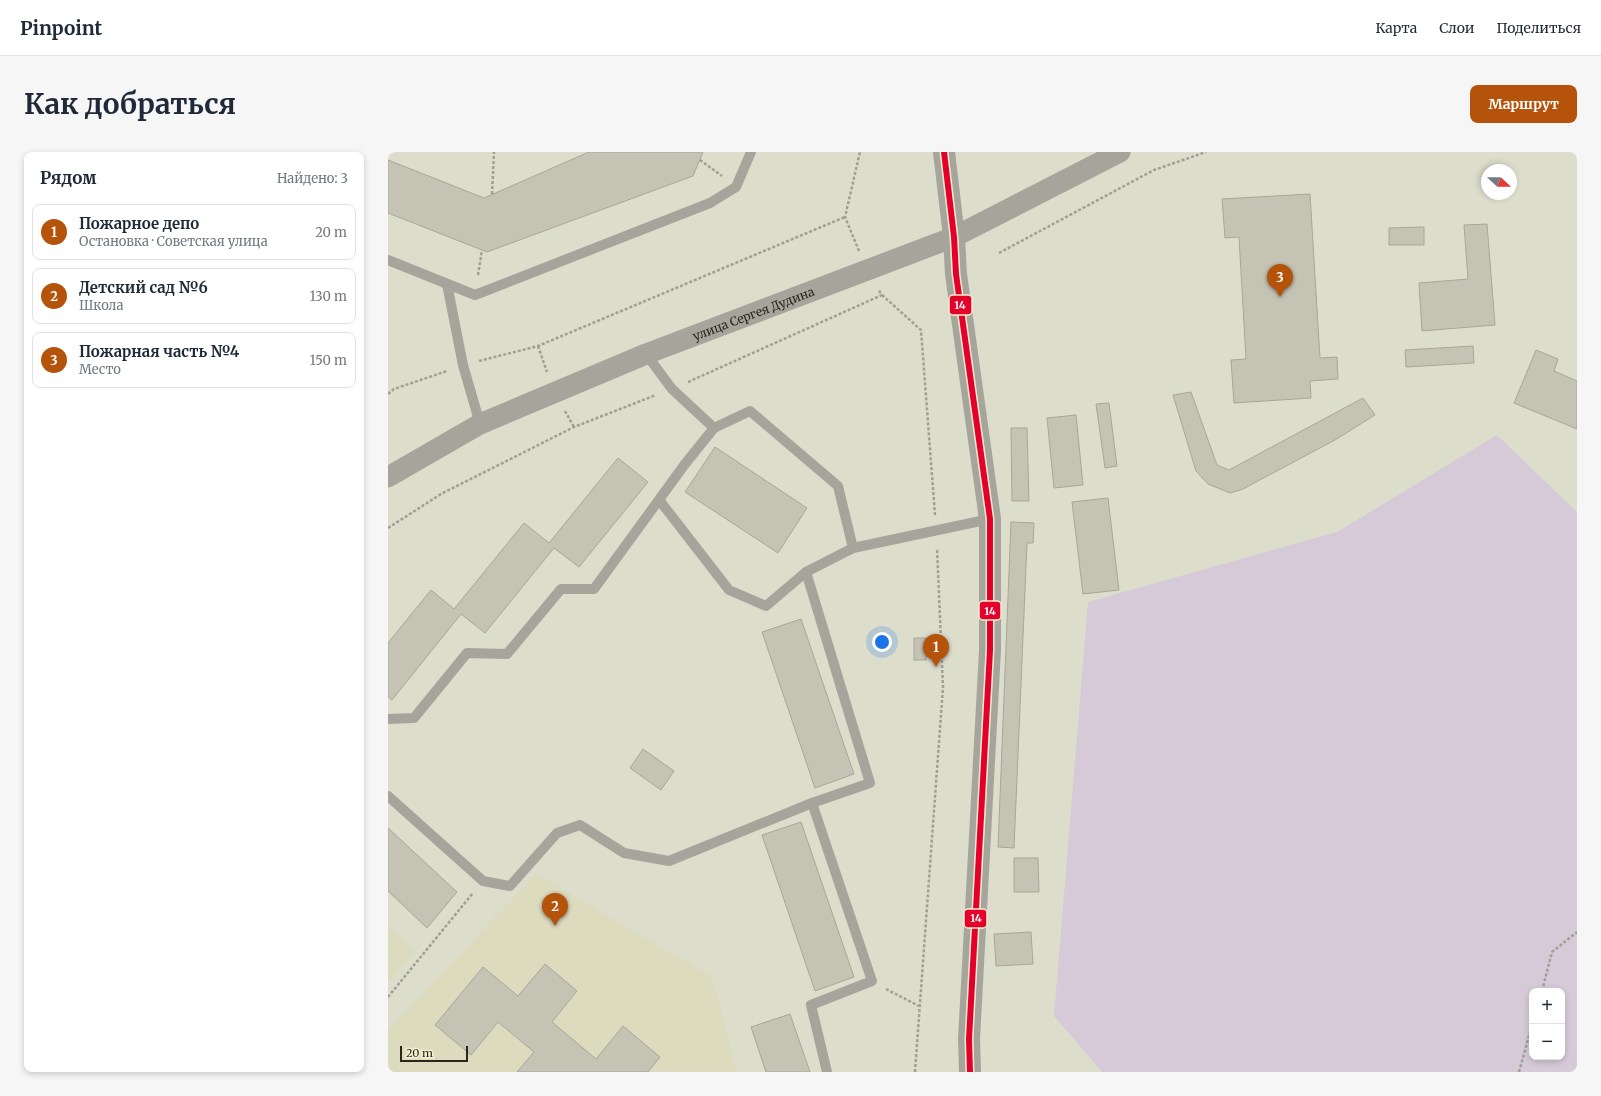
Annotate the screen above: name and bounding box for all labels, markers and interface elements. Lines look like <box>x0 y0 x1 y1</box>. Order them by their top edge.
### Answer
text: Pinpoint <box>20 16 102 40</box>
text: Карта <box>1375 19 1417 37</box>
text: Слои <box>1439 19 1474 37</box>
text: Поделиться <box>1496 19 1581 37</box>
button: Маршрут <box>1470 85 1577 123</box>
text: Как добраться <box>24 86 236 122</box>
north arrow <box>1481 164 1517 200</box>
text: Рядом <box>40 167 96 189</box>
text: Найдено: 3 <box>277 170 348 187</box>
text: Пожарное депо <box>79 214 199 233</box>
text: 1 <box>51 224 57 241</box>
text: 20 m <box>315 224 347 241</box>
text: Остановка · Советская улица <box>79 233 268 250</box>
pin: 3 <box>1267 264 1293 297</box>
text: Детский сад №6 <box>79 278 208 297</box>
street label: улица Сергея Дудина <box>690 283 817 343</box>
text: 2 <box>50 288 58 305</box>
text: 130 m <box>310 288 347 305</box>
line badge: 14 <box>949 295 972 315</box>
text: Школа <box>79 297 123 314</box>
text: 14 <box>954 298 966 312</box>
text: Пожарная часть №4 <box>79 342 239 361</box>
text: 3 <box>50 352 58 369</box>
text: 150 m <box>310 352 347 369</box>
text: Место <box>79 361 121 378</box>
line badge: 14 <box>979 601 1001 620</box>
text: 14 <box>984 604 996 618</box>
your location <box>872 632 892 652</box>
pin: 1 <box>923 634 949 667</box>
pin: 2 <box>542 893 568 926</box>
line badge: 14 <box>964 909 987 928</box>
text: 14 <box>970 911 982 925</box>
map controls <box>1529 988 1565 1060</box>
button: + <box>1529 988 1565 1024</box>
button: − <box>1529 1024 1565 1060</box>
scale bar <box>400 1044 468 1063</box>
text: 20 m <box>406 1046 433 1060</box>

